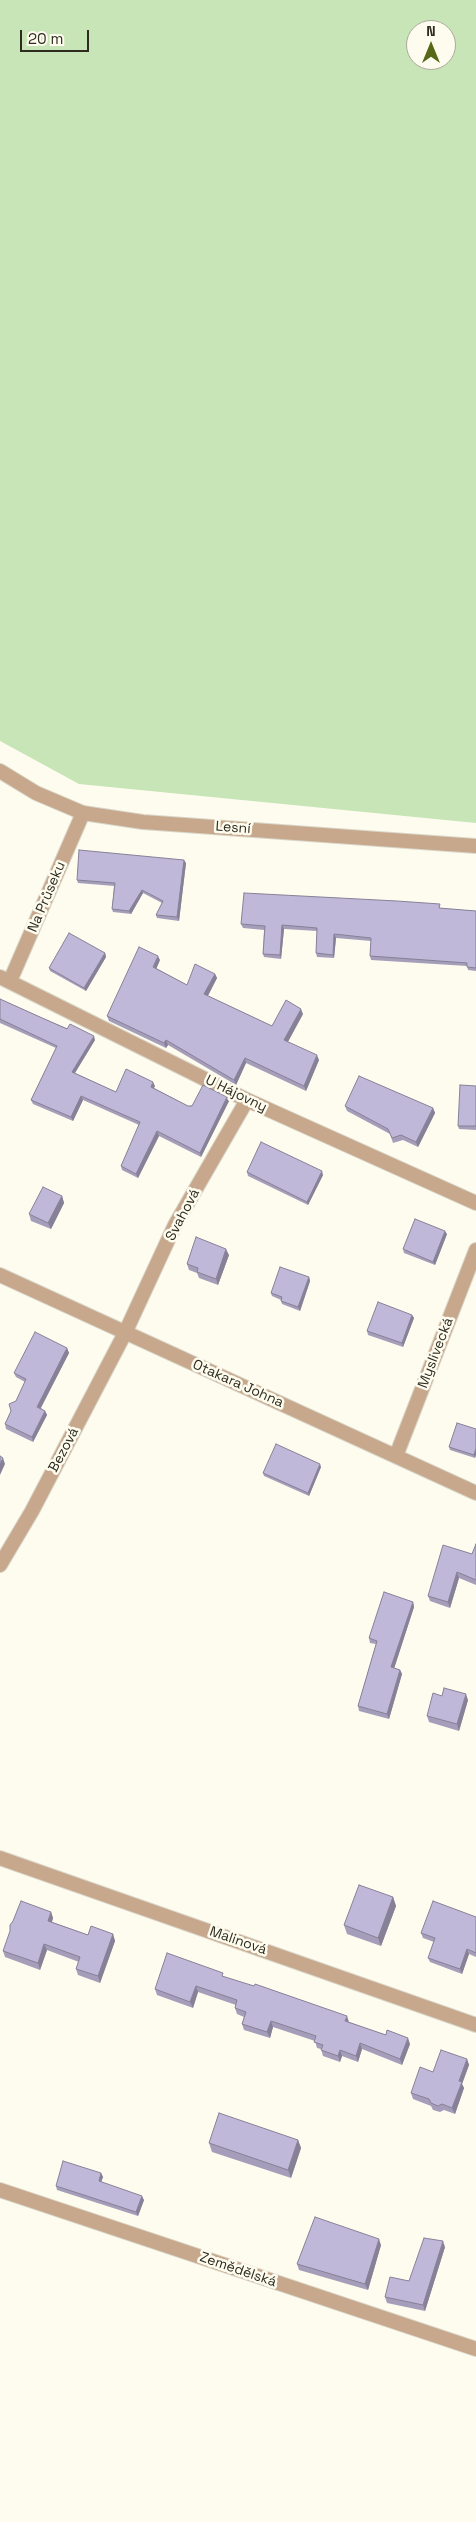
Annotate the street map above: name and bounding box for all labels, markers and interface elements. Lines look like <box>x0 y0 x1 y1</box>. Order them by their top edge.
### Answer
scale bar <box>22 20 91 52</box>
north arrow <box>406 20 456 70</box>
text: N <box>426 22 436 40</box>
text: 20 m <box>28 29 63 48</box>
street label: Lesní <box>215 818 251 838</box>
street label: Na Průseku <box>25 859 69 935</box>
street label: U Hájovny <box>202 1072 270 1116</box>
street label: Svahová <box>162 1186 204 1244</box>
street label: Myslivecká <box>415 1315 457 1391</box>
street label: Otakara Johna <box>190 1356 286 1412</box>
street label: Bezová <box>45 1425 83 1475</box>
street label: Malinová <box>207 1923 269 1959</box>
street label: Zemědělská <box>197 2249 279 2291</box>

